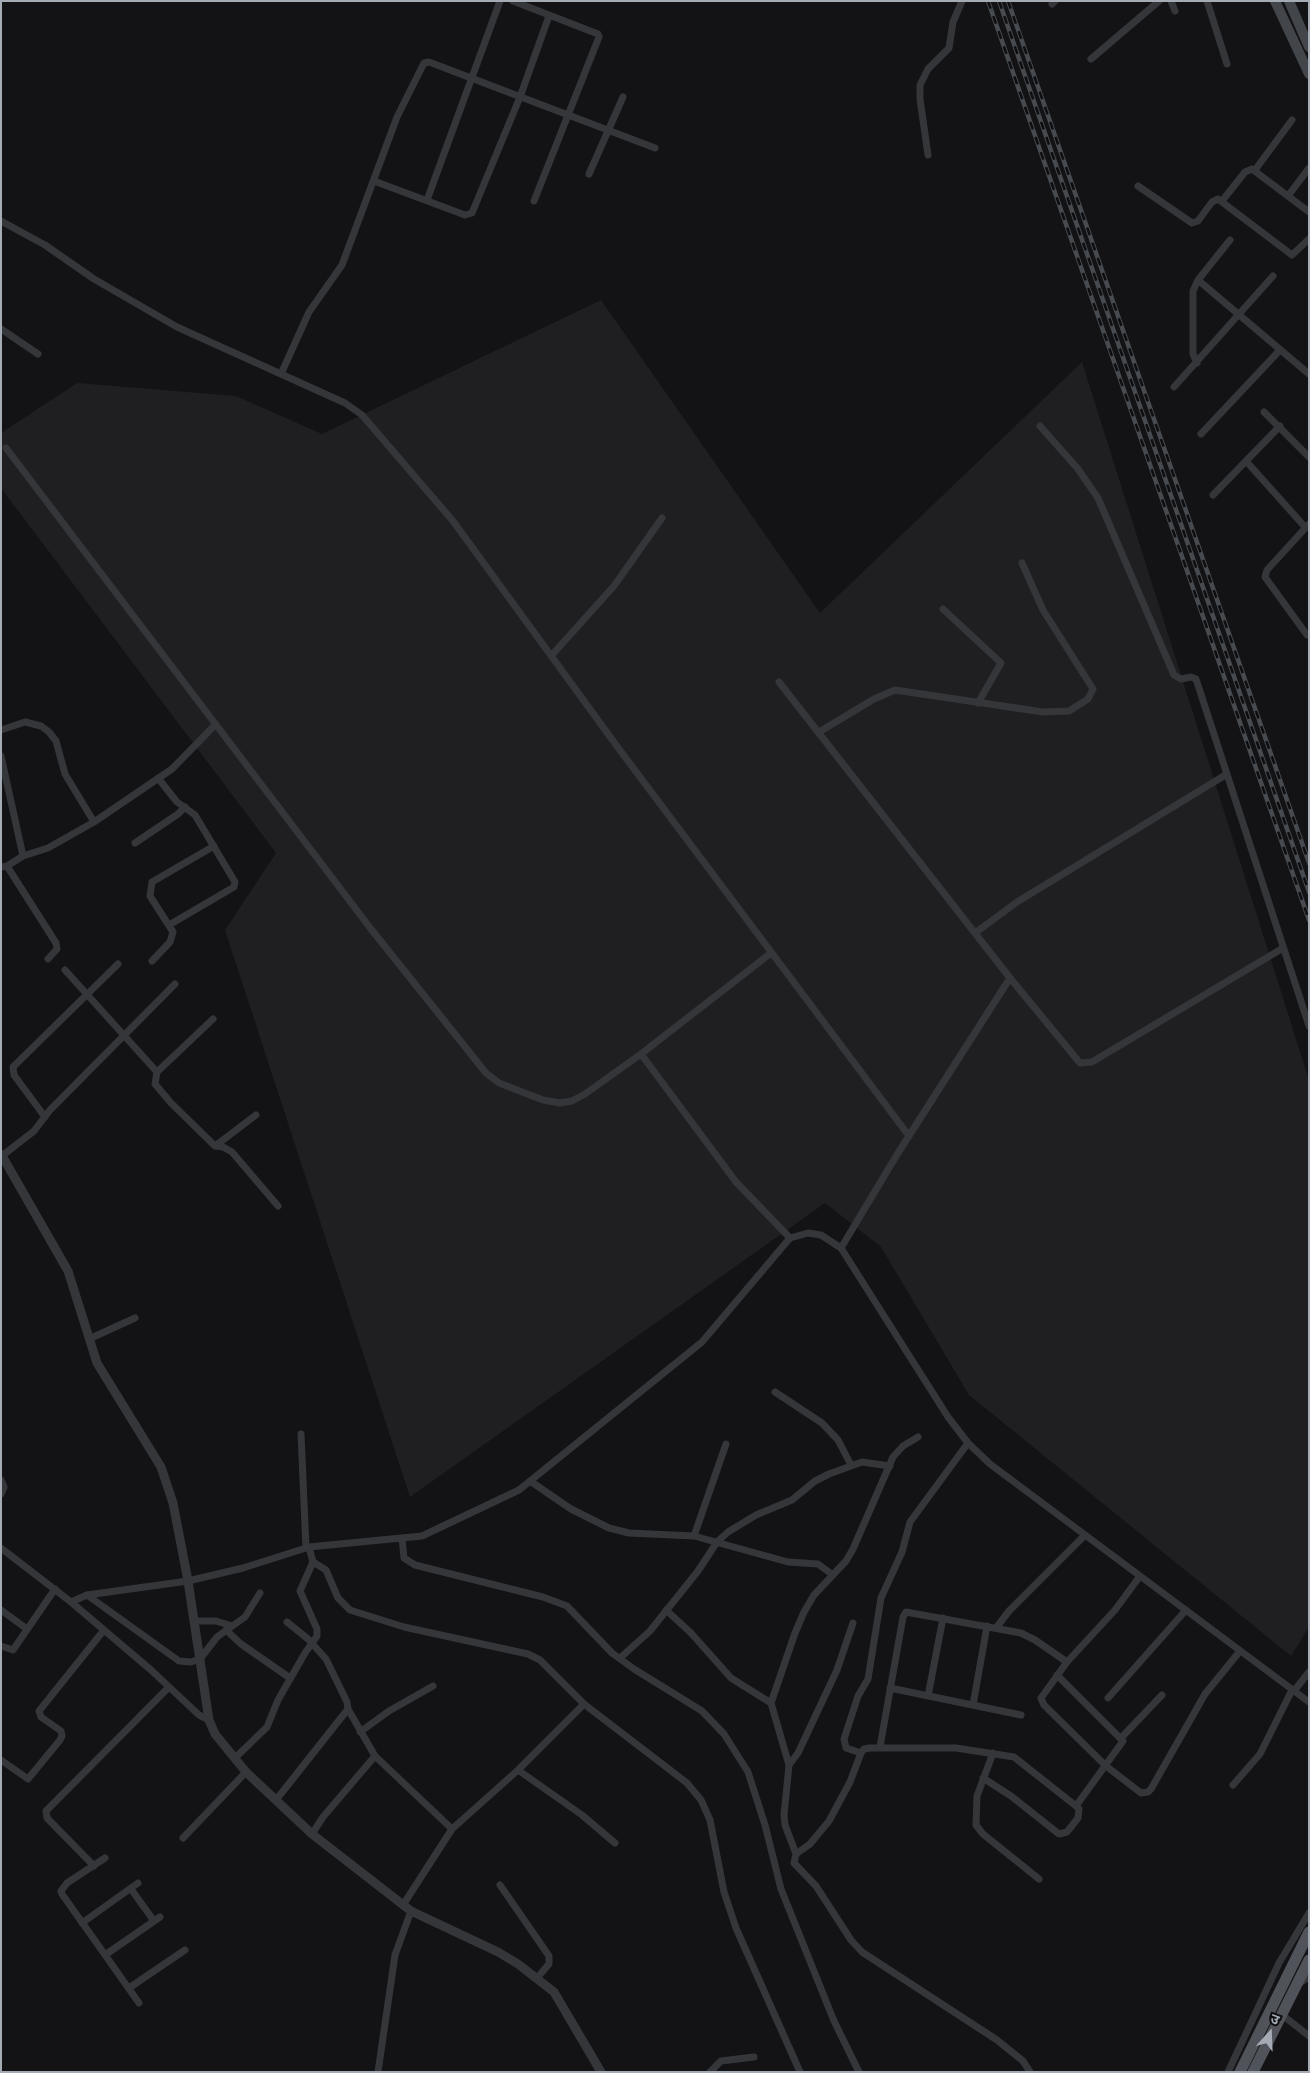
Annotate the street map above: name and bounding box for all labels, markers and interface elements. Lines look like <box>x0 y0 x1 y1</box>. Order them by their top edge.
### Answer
north arrow <box>1245 2008 1295 2058</box>
text: उ <box>1268 2008 1282 2029</box>

